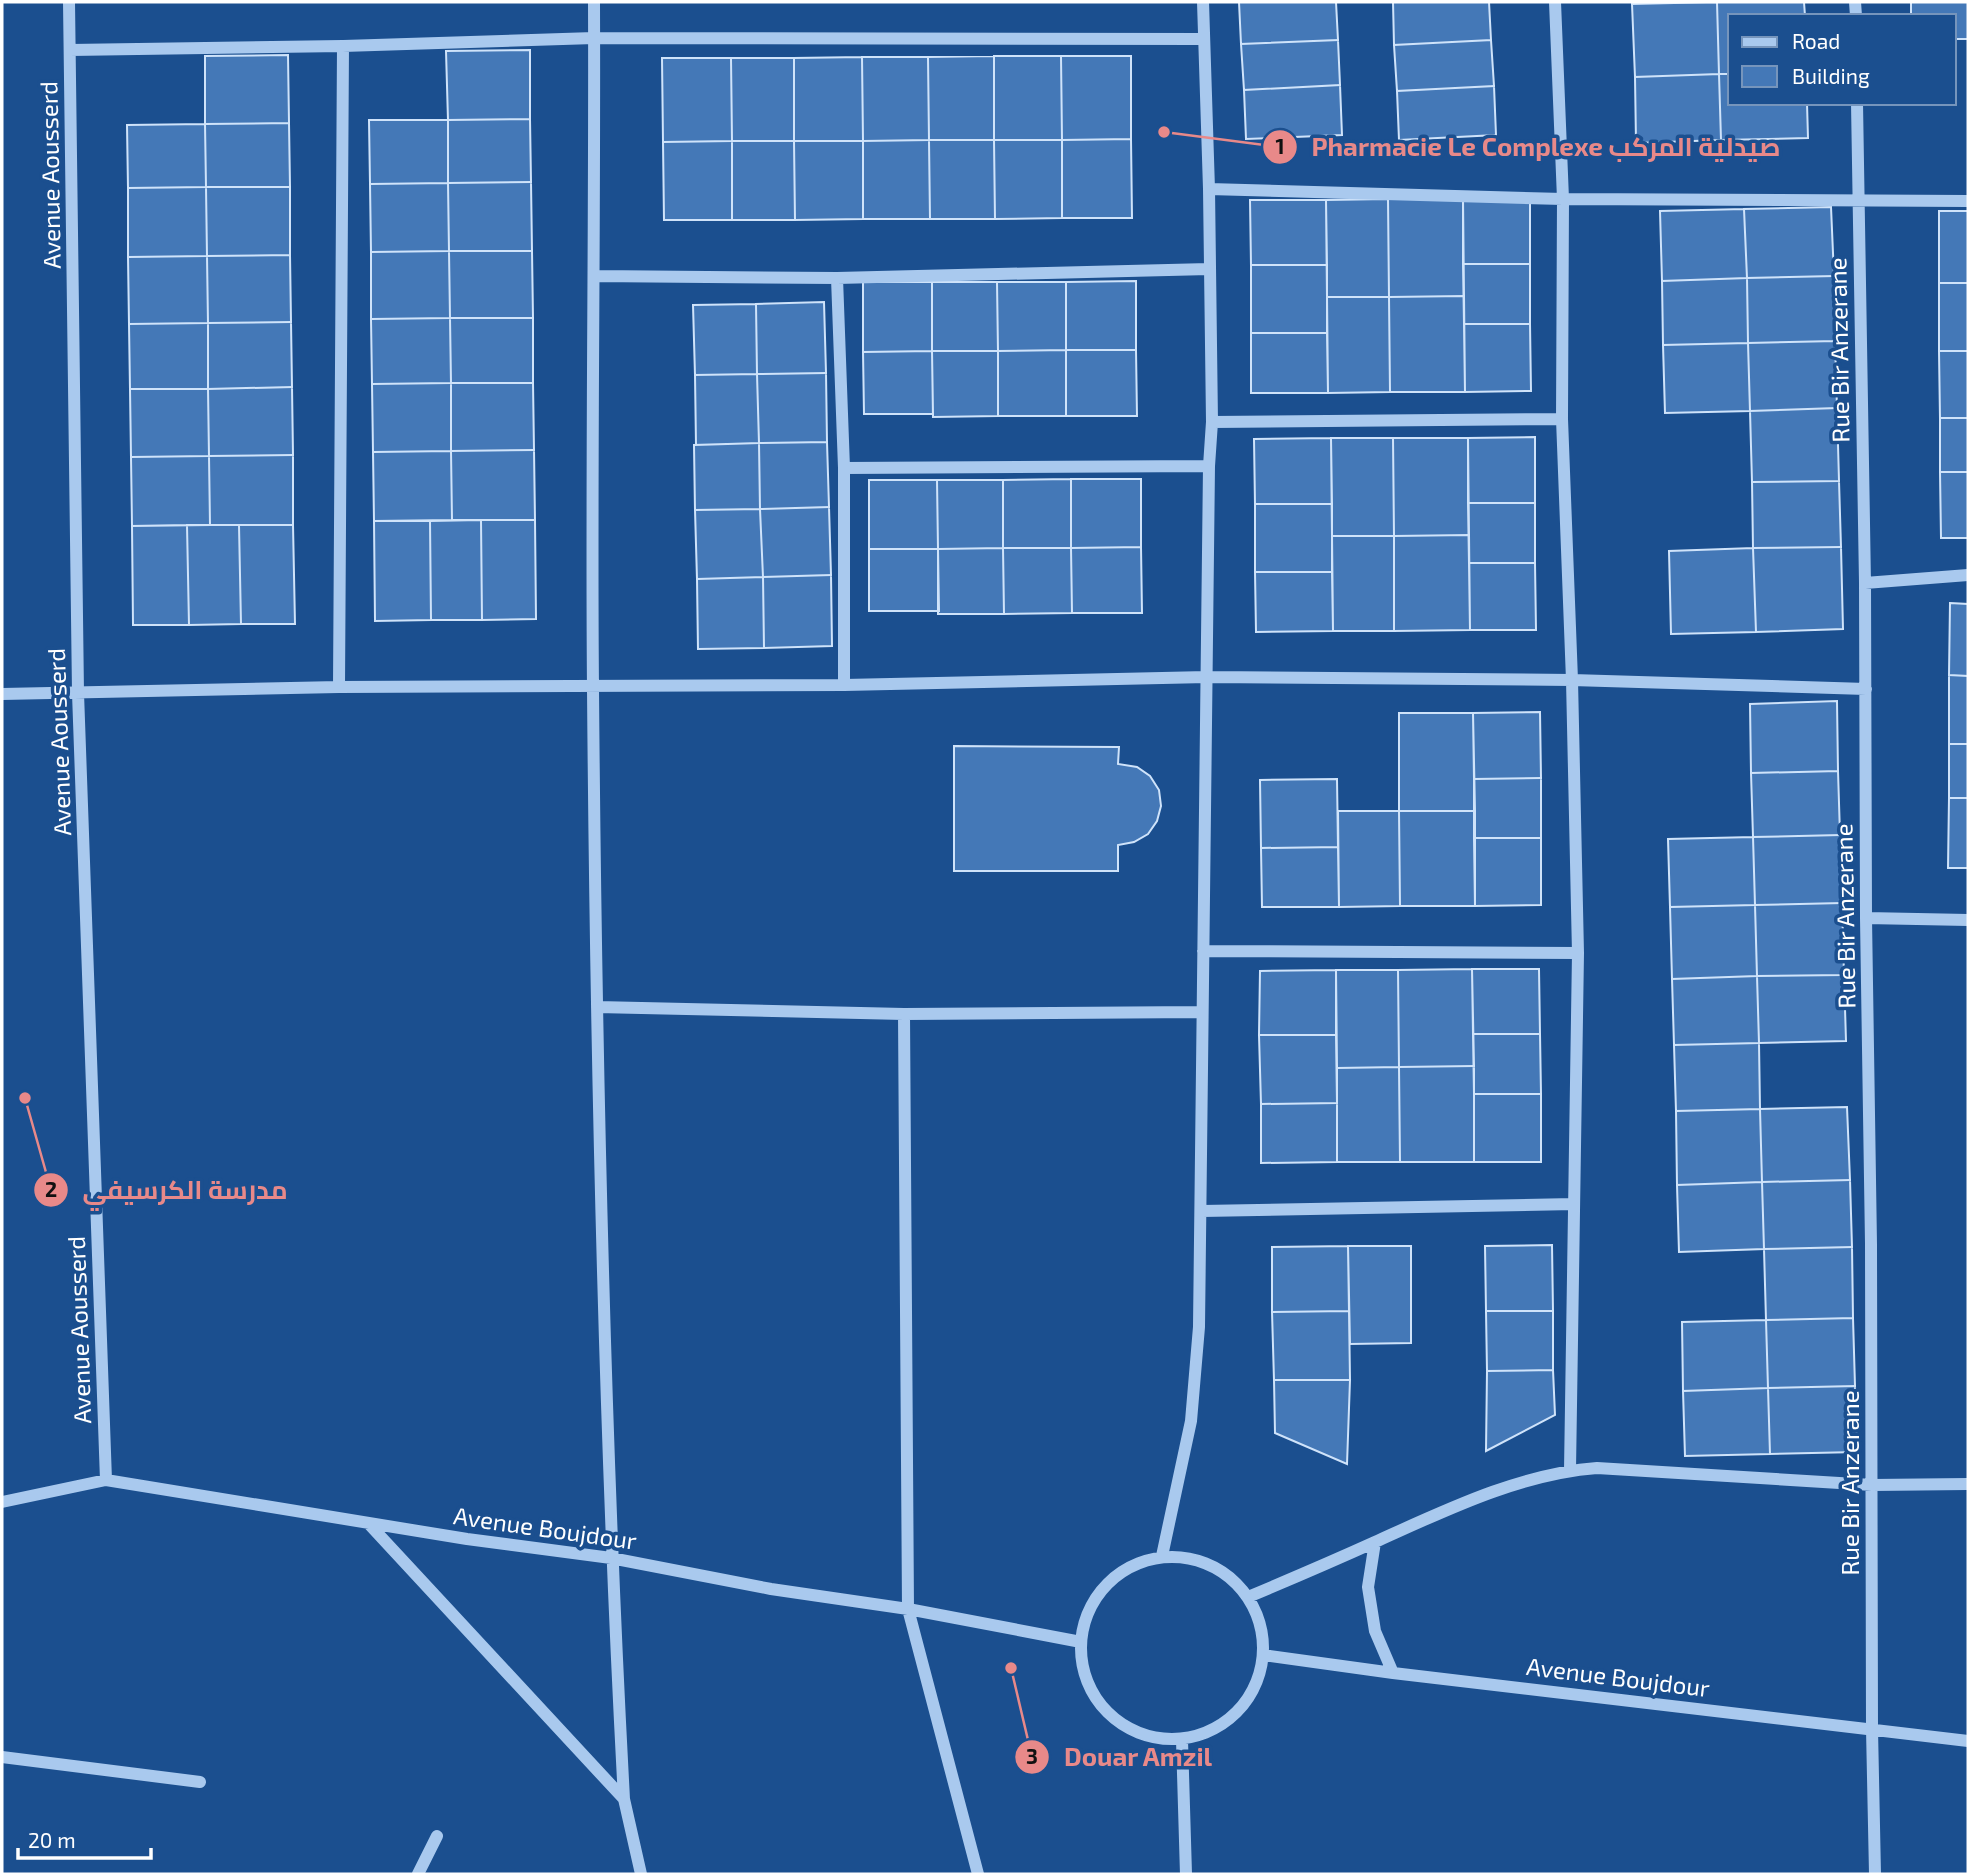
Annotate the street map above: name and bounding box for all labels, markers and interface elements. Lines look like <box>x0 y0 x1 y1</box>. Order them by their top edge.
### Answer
legend <box>1728 14 1956 105</box>
text: Road <box>1792 28 1840 53</box>
text: Building <box>1792 63 1870 88</box>
street label: Avenue Aousserd <box>33 81 66 269</box>
callout: Pharmacie Le Complexe صيدلية المركب <box>1263 124 1795 171</box>
text: Pharmacie Le Complexe صيدلية المركب <box>1311 130 1781 162</box>
text: 1 <box>1275 133 1285 158</box>
street label: Rue Bir Anzerane <box>1822 257 1855 443</box>
street label: Avenue Aousserd <box>41 648 76 836</box>
street label: Rue Bir Anzerane <box>1828 823 1861 1009</box>
callout: مدرسة الكرسيفي <box>33 1166 302 1213</box>
text: مدرسة الكرسيفي <box>82 1173 288 1211</box>
text: 2 <box>45 1176 57 1201</box>
street label: Avenue Aousserd <box>61 1236 96 1424</box>
street label: Rue Bir Anzerane <box>1835 1390 1864 1576</box>
street label: Avenue Boujdour <box>452 1500 639 1555</box>
street label: Avenue Boujdour <box>1525 1651 1712 1702</box>
callout: Douar Amzil <box>1015 1733 1227 1780</box>
text: Douar Amzil <box>1064 1740 1213 1771</box>
text: 3 <box>1026 1743 1038 1768</box>
scale bar <box>18 1816 150 1860</box>
text: 20 m <box>28 1827 76 1852</box>

